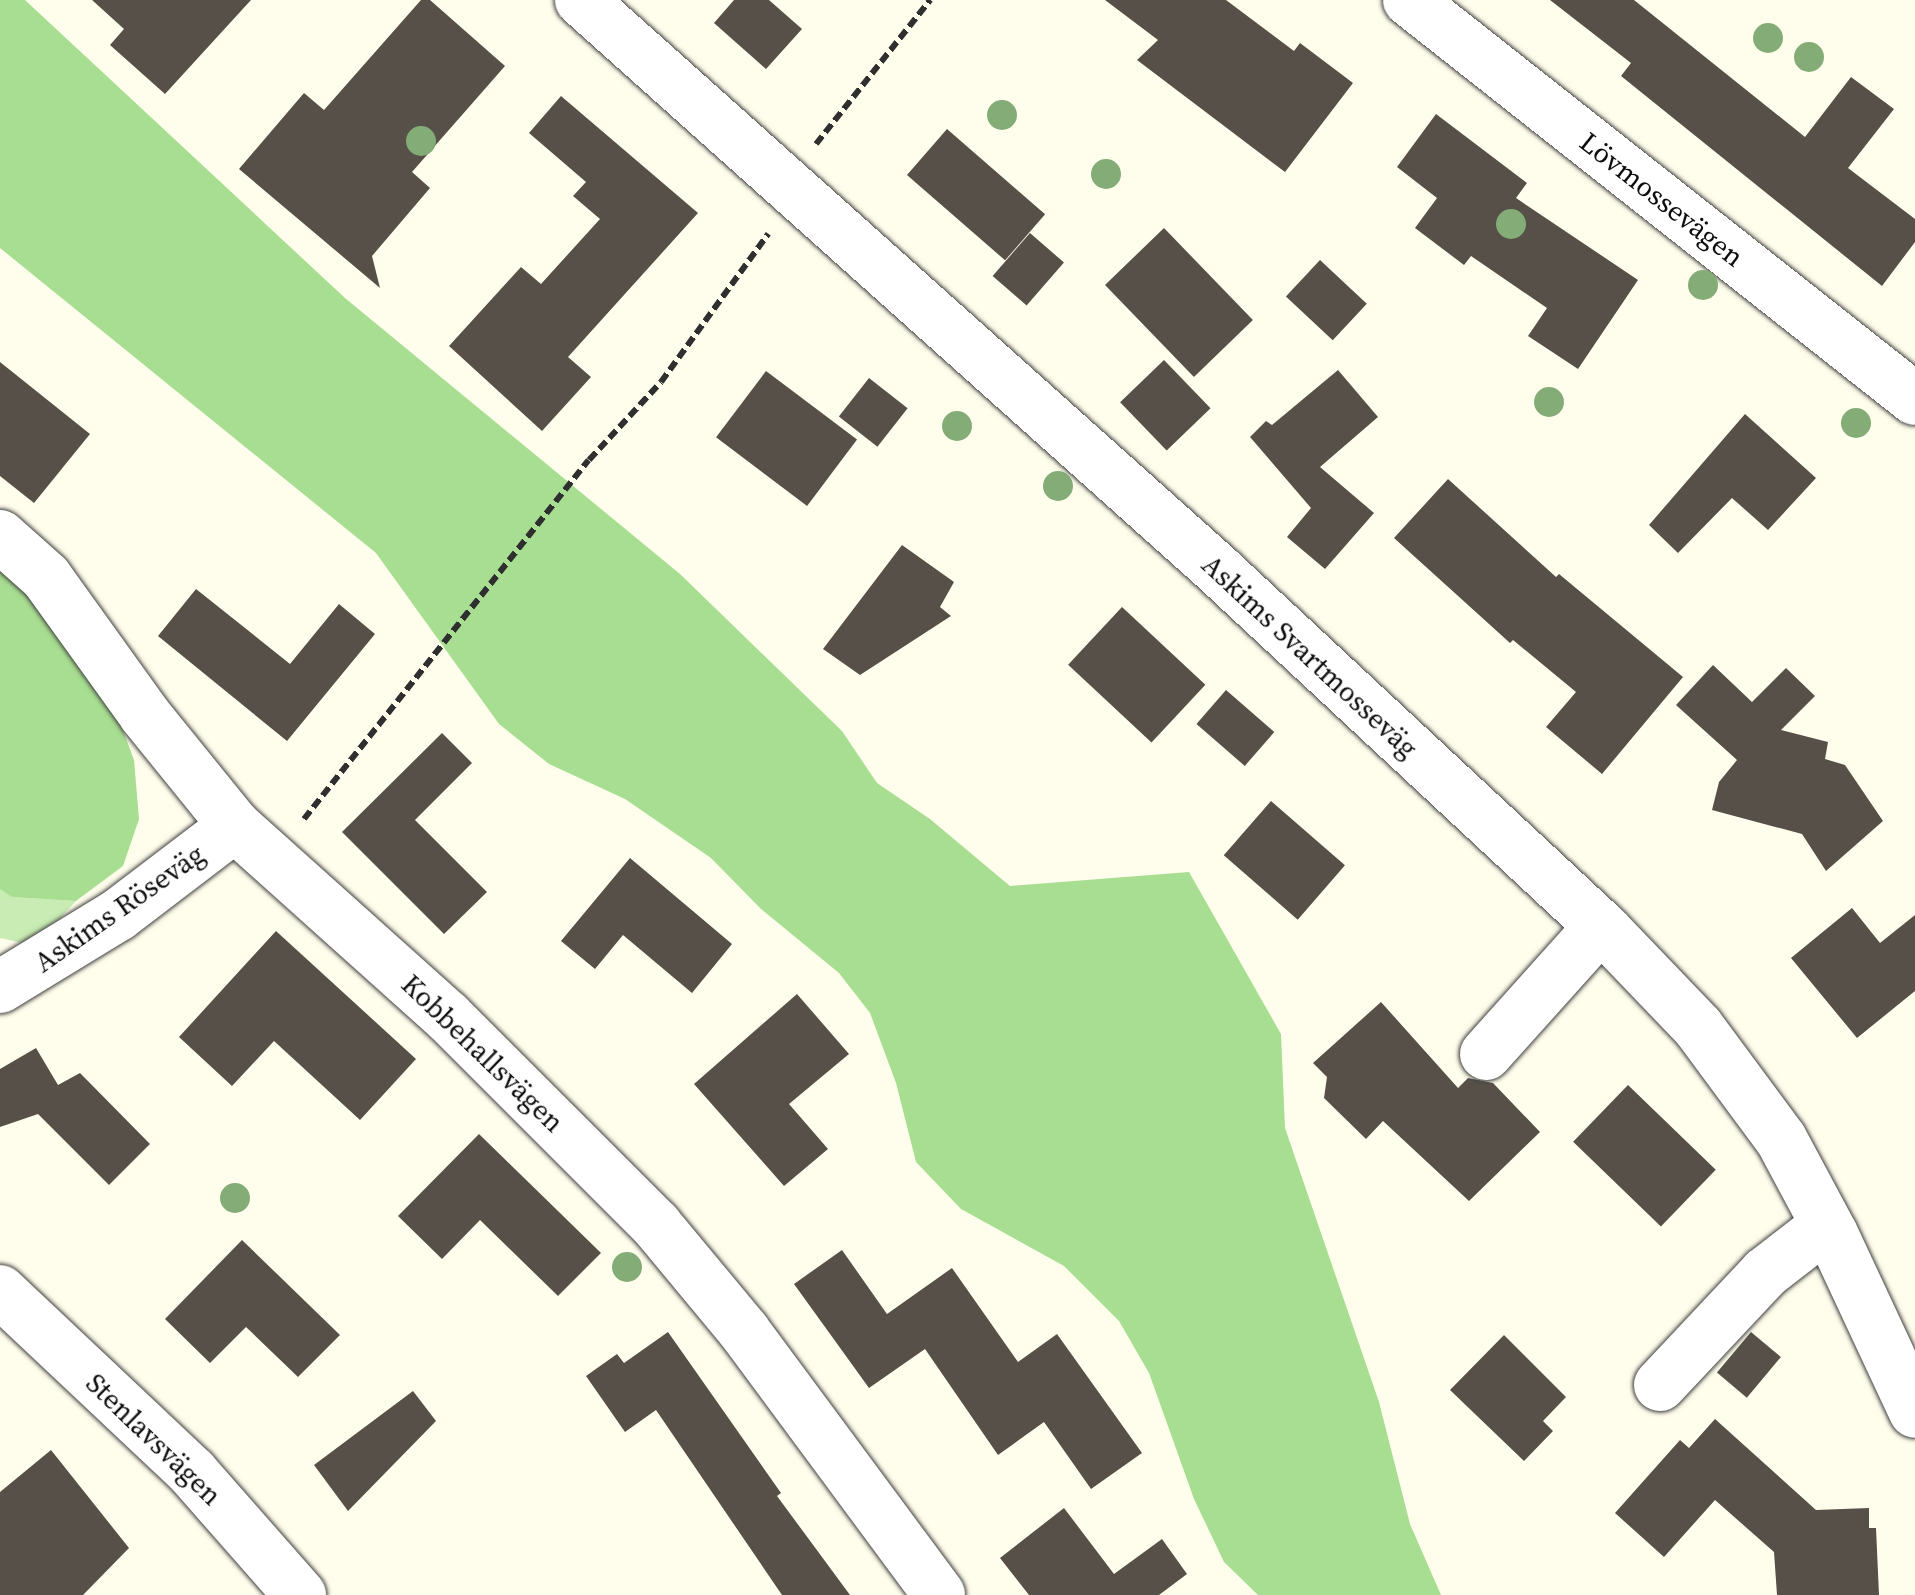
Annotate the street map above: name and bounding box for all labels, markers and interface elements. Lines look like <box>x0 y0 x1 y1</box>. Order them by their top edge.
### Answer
street label: Lövmossevägen <box>1574 125 1750 273</box>
street label: Askims Svartmosseväg <box>1195 547 1425 765</box>
street label: Askims Röseväg <box>28 837 210 979</box>
street label: Kobbehallsvägen <box>395 967 571 1139</box>
street label: Stenlavsvägen <box>79 1366 229 1512</box>

